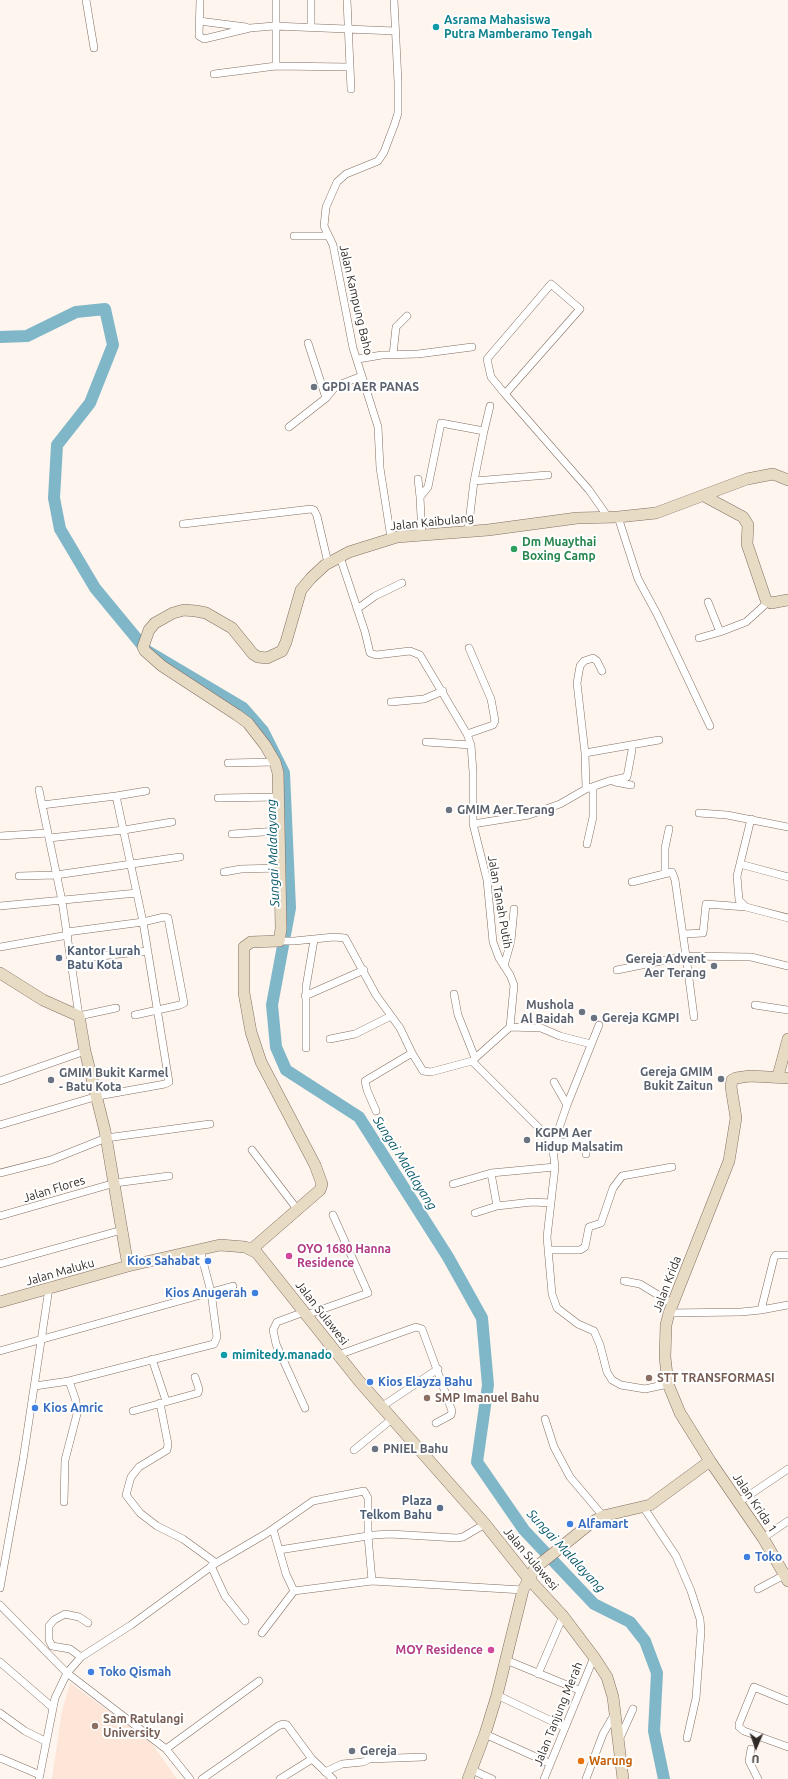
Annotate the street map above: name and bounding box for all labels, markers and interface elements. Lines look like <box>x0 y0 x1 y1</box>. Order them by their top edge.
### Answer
place label: Asrama Mahasiswa Putra Mamberamo Tengah <box>444 13 592 41</box>
marker: Asrama Mahasiswa Putra Mamberamo Tengah <box>431 22 441 32</box>
street label: Jalan Kampung Baho <box>336 243 376 357</box>
place label: GPDI AER PANAS <box>322 380 419 394</box>
marker: GPDI AER PANAS <box>309 382 319 392</box>
street label: Jalan Kaibulang <box>389 510 475 534</box>
place label: Dm Muaythai Boxing Camp <box>522 535 596 563</box>
marker: Dm Muaythai Boxing Camp <box>509 544 519 554</box>
water label: Sungai Malalayang <box>263 799 283 907</box>
place label: GMIM Aer Terang <box>457 803 555 817</box>
marker: GMIM Aer Terang <box>444 805 454 815</box>
street label: Jalan Tanah Putih <box>485 854 515 950</box>
place label: Kantor Lurah Batu Kota <box>67 944 140 972</box>
place label: Gereja Advent Aer Terang <box>625 952 706 980</box>
marker: Kantor Lurah Batu Kota <box>54 953 64 963</box>
marker: Gereja Advent Aer Terang <box>709 961 719 971</box>
place label: Mushola Al Baidah <box>521 998 574 1026</box>
marker: Mushola Al Baidah <box>577 1007 587 1017</box>
place label: Gereja KGMPI <box>602 1011 679 1025</box>
marker: Gereja KGMPI <box>589 1013 599 1023</box>
place label: Gereja GMIM Bukit Zaitun <box>640 1065 713 1093</box>
place label: GMIM Bukit Karmel - Batu Kota <box>59 1066 168 1094</box>
marker: Gereja GMIM Bukit Zaitun <box>716 1074 726 1084</box>
marker: GMIM Bukit Karmel - Batu Kota <box>46 1075 56 1085</box>
water label: Sungai Malalayang <box>370 1113 440 1213</box>
place label: KGPM Aer Hidup Malsatim <box>535 1126 623 1154</box>
marker: KGPM Aer Hidup Malsatim <box>522 1135 532 1145</box>
street label: Jalan Flores <box>21 1173 87 1205</box>
place label: OYO 1680 Hanna Residence <box>297 1242 391 1270</box>
marker: OYO 1680 Hanna Residence <box>284 1251 294 1261</box>
place label: Kios Sahabat <box>127 1254 200 1268</box>
street label: Jalan Krida <box>650 1254 684 1314</box>
street label: Jalan Maluku <box>24 1255 96 1289</box>
marker: Kios Sahabat <box>203 1256 213 1266</box>
street label: Jalan Sulawesi <box>292 1278 352 1348</box>
place label: Kios Anugerah <box>165 1286 247 1300</box>
marker: Kios Anugerah <box>250 1288 260 1298</box>
place label: mimitedy.manado <box>232 1348 332 1362</box>
marker: mimitedy.manado <box>219 1350 229 1360</box>
place label: STT TRANSFORMASI <box>657 1371 775 1385</box>
marker: STT TRANSFORMASI <box>644 1373 654 1383</box>
place label: Kios Elayza Bahu <box>378 1375 473 1389</box>
marker: Kios Elayza Bahu <box>365 1377 375 1387</box>
place label: SMP Imanuel Bahu <box>435 1391 539 1405</box>
marker: SMP Imanuel Bahu <box>422 1393 432 1403</box>
place label: Kios Amric <box>43 1401 103 1415</box>
marker: Kios Amric <box>30 1403 40 1413</box>
place label: PNIEL Bahu <box>383 1442 448 1456</box>
marker: PNIEL Bahu <box>370 1444 380 1454</box>
street label: Jalan Krida 1 <box>730 1471 780 1535</box>
place label: Plaza Telkom Bahu <box>360 1494 432 1522</box>
marker: Plaza Telkom Bahu <box>435 1503 445 1513</box>
water label: Sungai Malalayang <box>524 1506 608 1596</box>
place label: Alfamart <box>578 1517 628 1531</box>
marker: Alfamart <box>565 1519 575 1529</box>
street label: Jalan Sulawesi <box>501 1525 561 1593</box>
place label: Toko <box>755 1550 782 1564</box>
marker: Toko <box>742 1552 752 1562</box>
place label: MOY Residence <box>396 1643 483 1657</box>
marker: MOY Residence <box>486 1645 496 1655</box>
street label: Jalan Tanjung Merah <box>531 1660 585 1768</box>
place label: Toko Qismah <box>99 1665 171 1679</box>
marker: Toko Qismah <box>86 1667 96 1677</box>
place label: Sam Ratulangi University <box>103 1712 184 1740</box>
marker: Sam Ratulangi University <box>90 1721 100 1731</box>
north arrow <box>736 1727 776 1767</box>
place label: Gereja <box>360 1744 397 1758</box>
marker: Gereja <box>347 1746 357 1756</box>
text: U <box>752 1753 760 1765</box>
place label: Warung <box>589 1754 633 1768</box>
marker: Warung <box>576 1756 586 1766</box>

